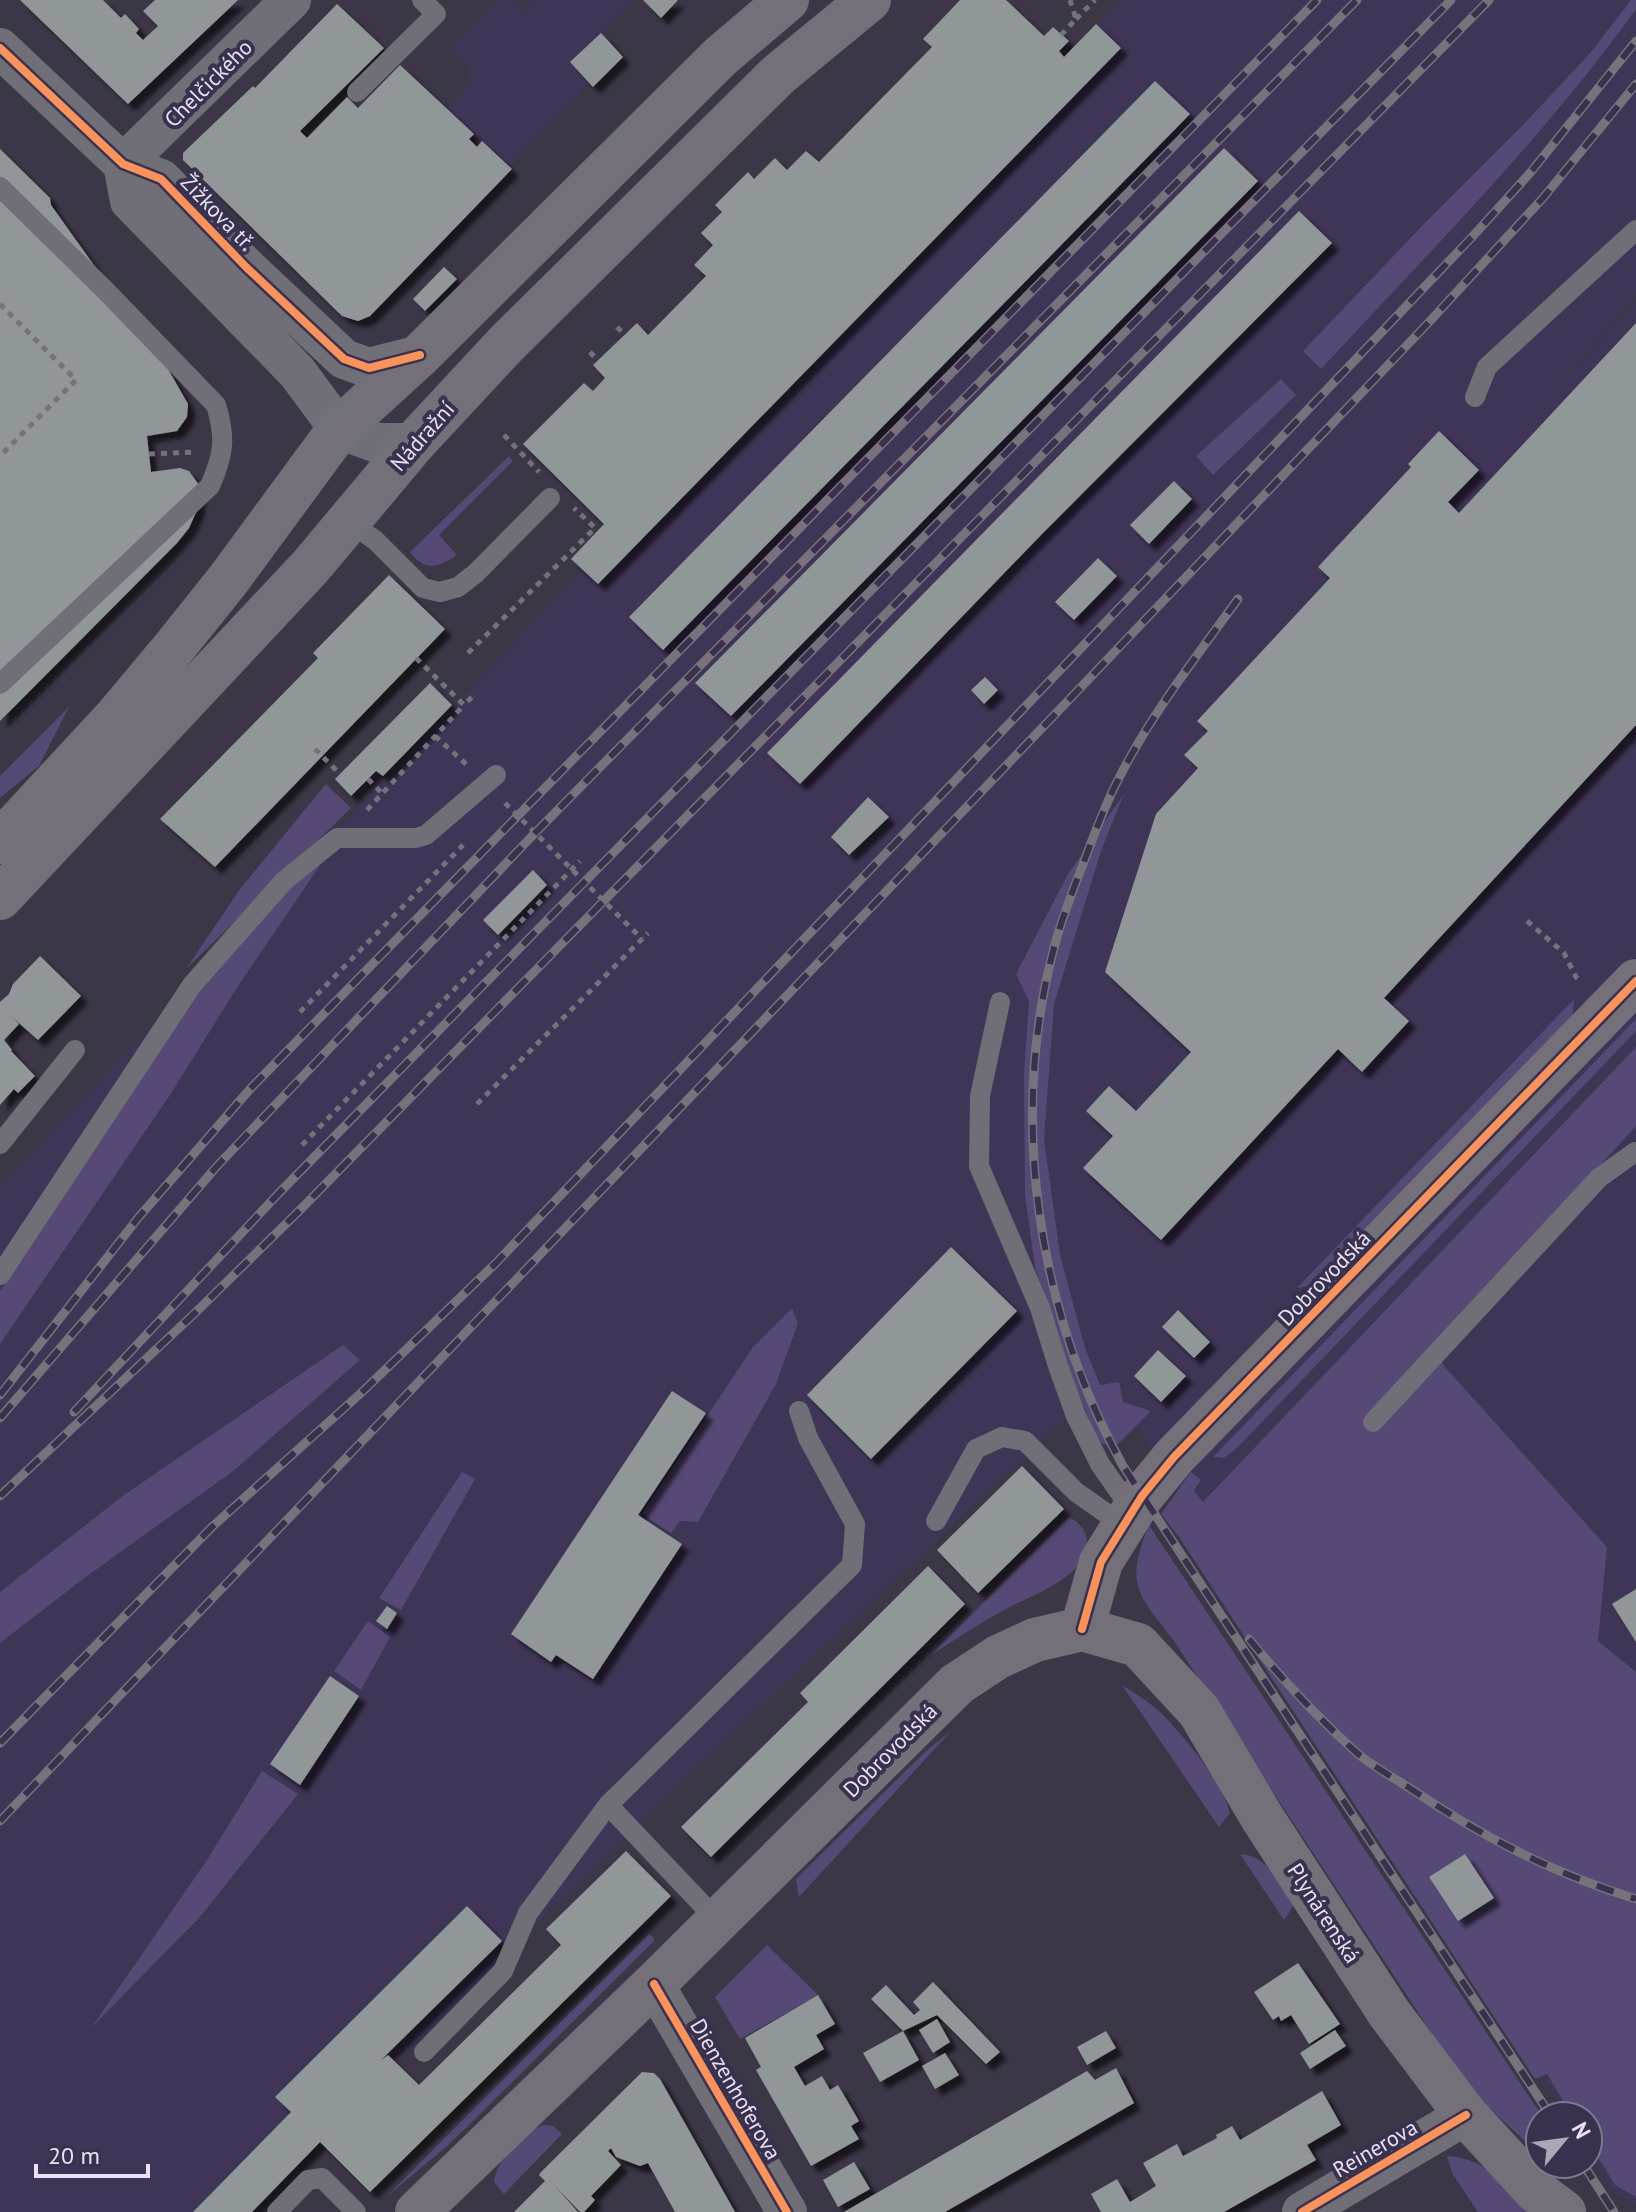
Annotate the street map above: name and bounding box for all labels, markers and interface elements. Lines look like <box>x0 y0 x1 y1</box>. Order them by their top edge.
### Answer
street label: Chelčického <box>158 33 258 133</box>
street label: Žižkova tř. <box>175 168 261 256</box>
street label: Nádražní <box>384 395 460 477</box>
street label: Dobrovodská <box>1272 1224 1376 1332</box>
street label: Dobrovodská <box>837 1697 943 1803</box>
street label: Plynárenská <box>1281 1858 1367 1968</box>
street label: Dienzenhoferova <box>684 2013 788 2165</box>
north arrow <box>1524 2100 1604 2180</box>
street label: Reinerova <box>1328 2113 1422 2183</box>
text: N <box>1566 2117 1597 2143</box>
scale bar <box>36 2128 148 2178</box>
text: 20 m <box>48 2140 100 2171</box>

